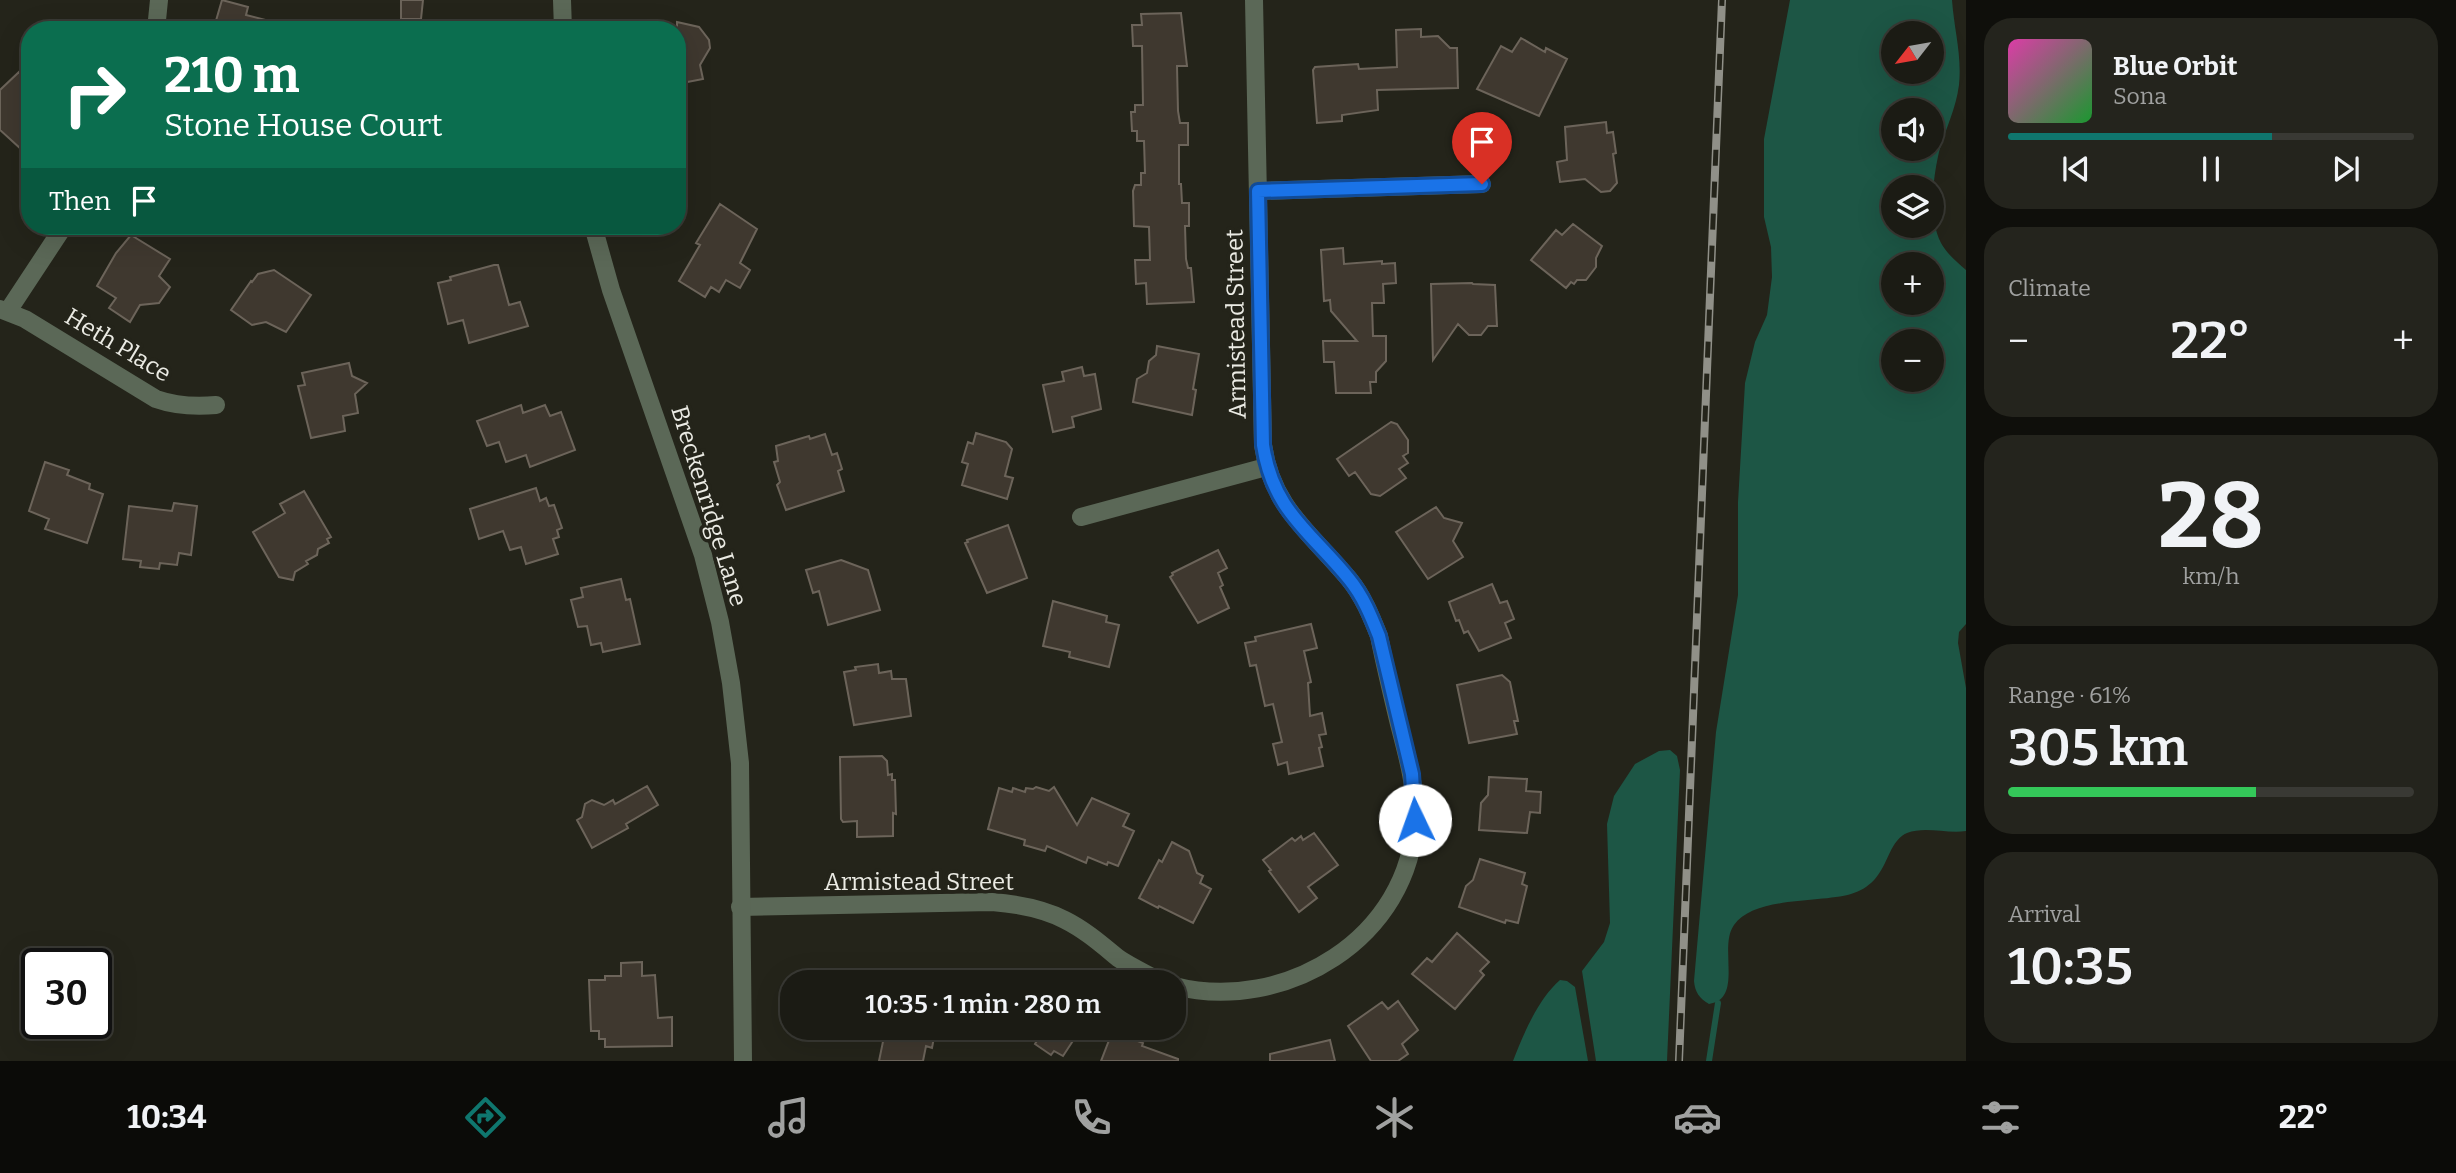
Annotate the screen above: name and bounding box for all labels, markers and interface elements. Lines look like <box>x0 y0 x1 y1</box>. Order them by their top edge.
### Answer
north arrow <box>1881 21 1944 84</box>
map controls <box>1881 21 1944 392</box>
text: 210 m <box>164 46 299 105</box>
icon: right <box>49 49 140 140</box>
text: Blue Orbit <box>2113 51 2237 82</box>
text: Sona <box>2113 82 2167 110</box>
button: sound <box>1881 98 1944 161</box>
text: Stone House Court <box>164 106 443 144</box>
pin <box>1452 112 1512 184</box>
icon: arrive <box>1463 123 1501 161</box>
icon: previous <box>2057 150 2095 188</box>
icon: pause <box>2192 150 2230 188</box>
icon: next <box>2327 150 2365 188</box>
button: layers <box>1881 175 1944 238</box>
icon: arrive <box>125 182 163 220</box>
text: Then <box>49 186 111 217</box>
street label: Armistead Street <box>1220 229 1252 419</box>
button: + <box>1881 252 1944 315</box>
text: Climate <box>2008 274 2091 302</box>
street label: Heth Place <box>60 302 176 388</box>
text: 22° <box>2170 309 2251 372</box>
text: − <box>2008 318 2029 364</box>
text: + <box>2392 318 2414 364</box>
button: − <box>1881 329 1944 392</box>
street label: Breckenridge Lane <box>665 402 753 610</box>
text: 28 <box>2158 462 2264 571</box>
text: km/h <box>2183 562 2239 590</box>
text: Range · 61% <box>2008 681 2131 709</box>
text: 305 km <box>2008 716 2188 779</box>
position arrow <box>1378 783 1452 857</box>
street label: Armistead Street <box>824 868 1014 896</box>
text: Arrival <box>2008 900 2081 928</box>
text: 10:35 <box>2008 935 2133 998</box>
speed limit sign: 30 <box>21 948 112 1039</box>
text: 10:35 · 1 min · 280 m <box>865 989 1101 1020</box>
icon: directions <box>461 1093 510 1142</box>
icon: music <box>764 1093 813 1142</box>
icon: phone <box>1067 1093 1116 1142</box>
icon: climate <box>1370 1093 1419 1142</box>
icon: car <box>1673 1093 1722 1142</box>
icon: filters <box>1976 1093 2025 1142</box>
text: 10:34 <box>127 1098 207 1136</box>
text: 22° <box>2279 1098 2329 1136</box>

